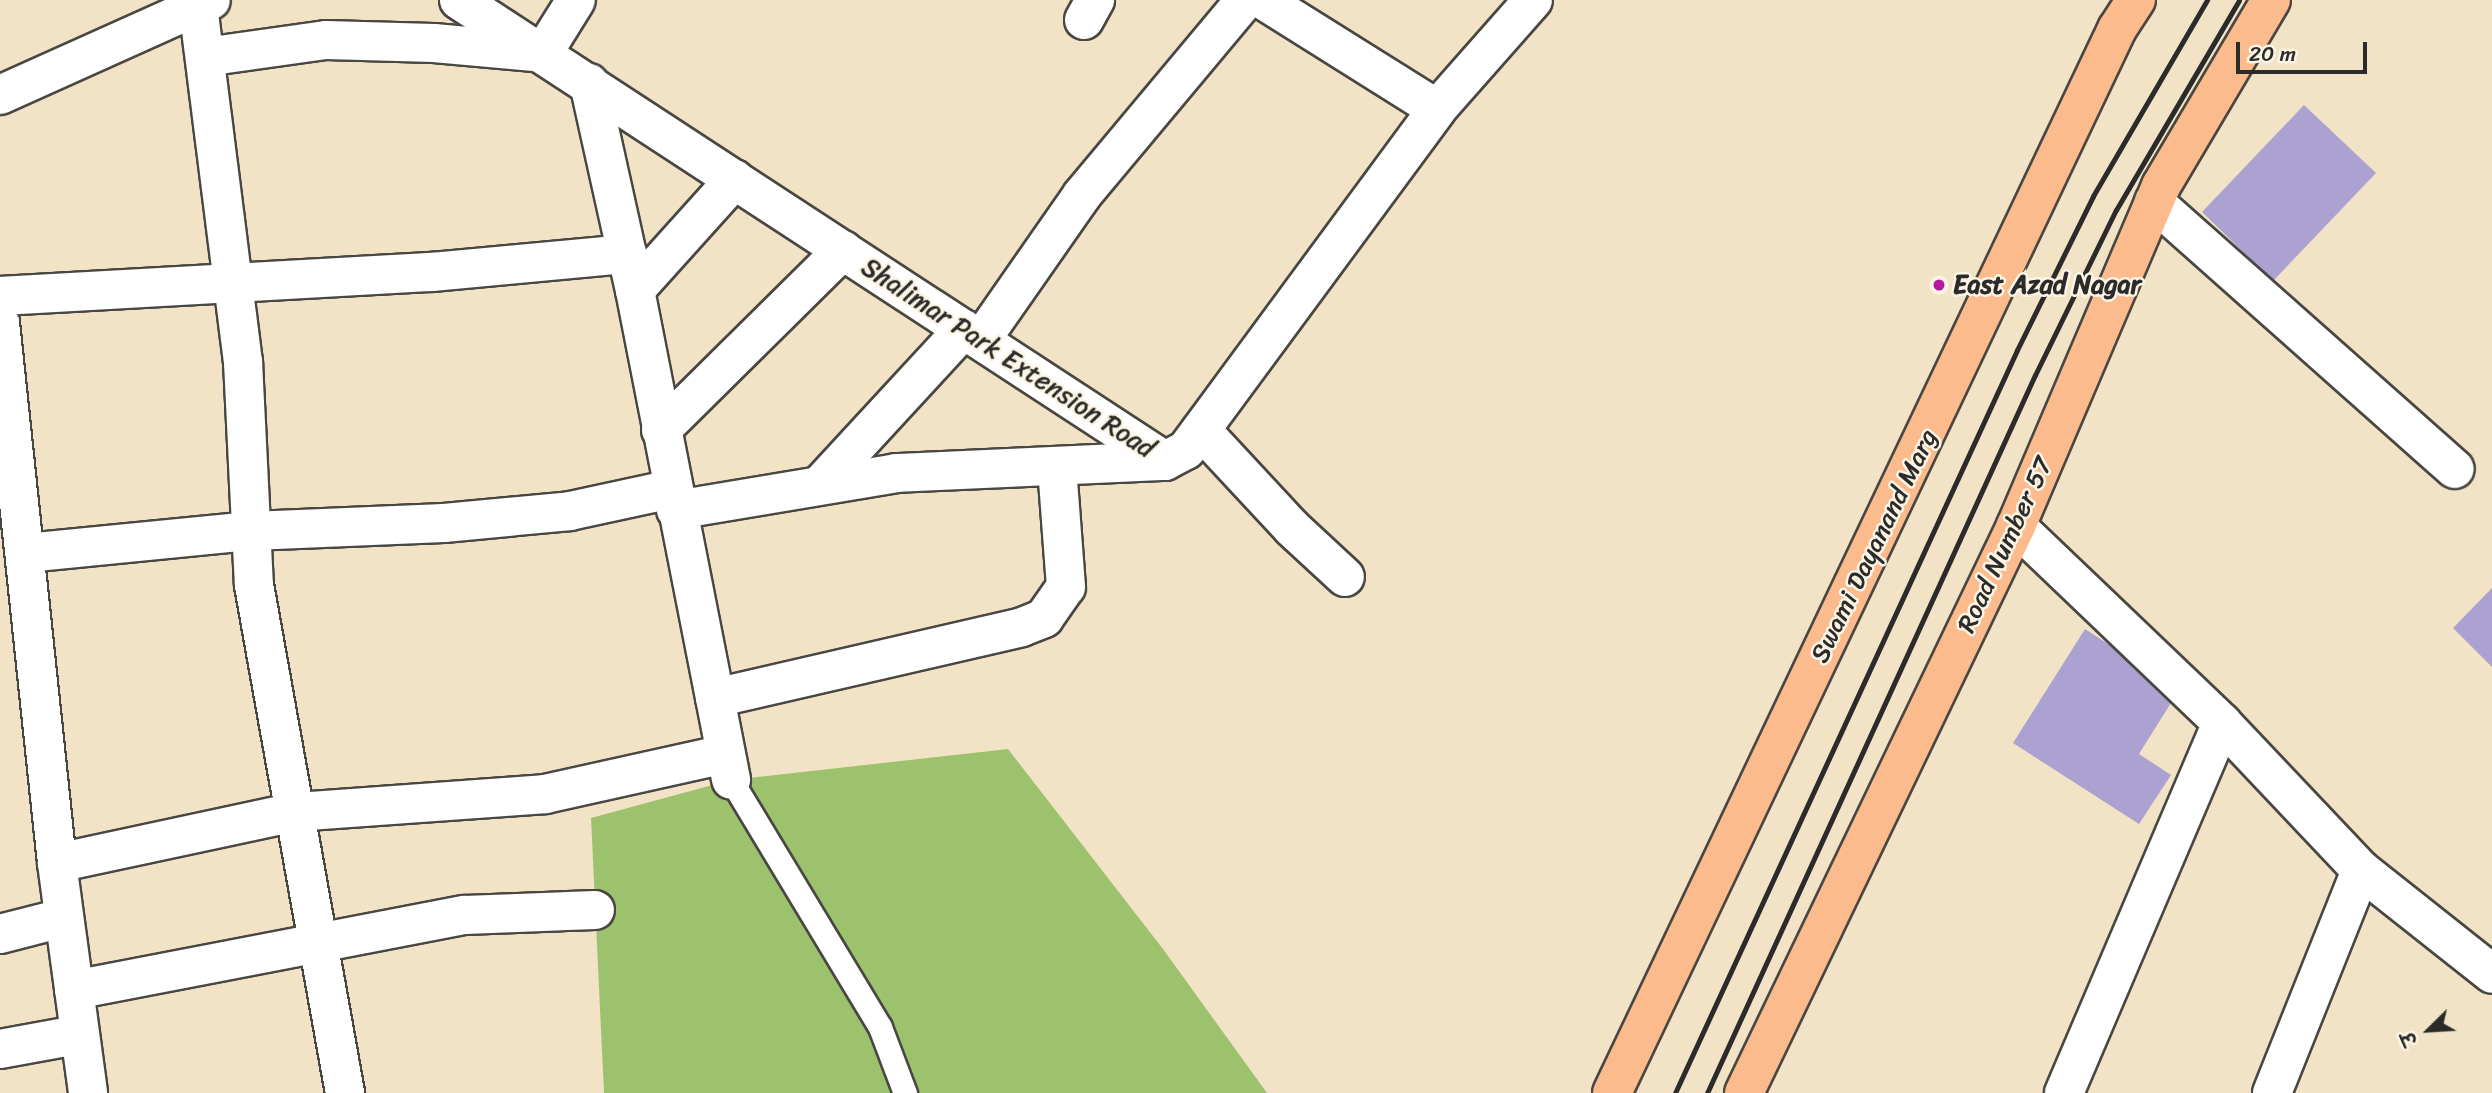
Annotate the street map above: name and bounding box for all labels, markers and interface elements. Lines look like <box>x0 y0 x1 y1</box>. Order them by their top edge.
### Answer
scale bar <box>2240 28 2371 72</box>
text: 20 m <box>2249 35 2296 73</box>
street label: Shalimar Park Extension Road <box>856 251 1160 465</box>
place label: East Azad Nagar <box>1953 269 2141 301</box>
marker: East Azad Nagar <box>1931 277 1947 293</box>
street label: Swami Dayanand Marg <box>1804 424 1944 668</box>
street label: Road Number 57 <box>1951 452 2059 638</box>
north arrow <box>2394 995 2464 1065</box>
text: उ <box>2392 1026 2427 1051</box>

